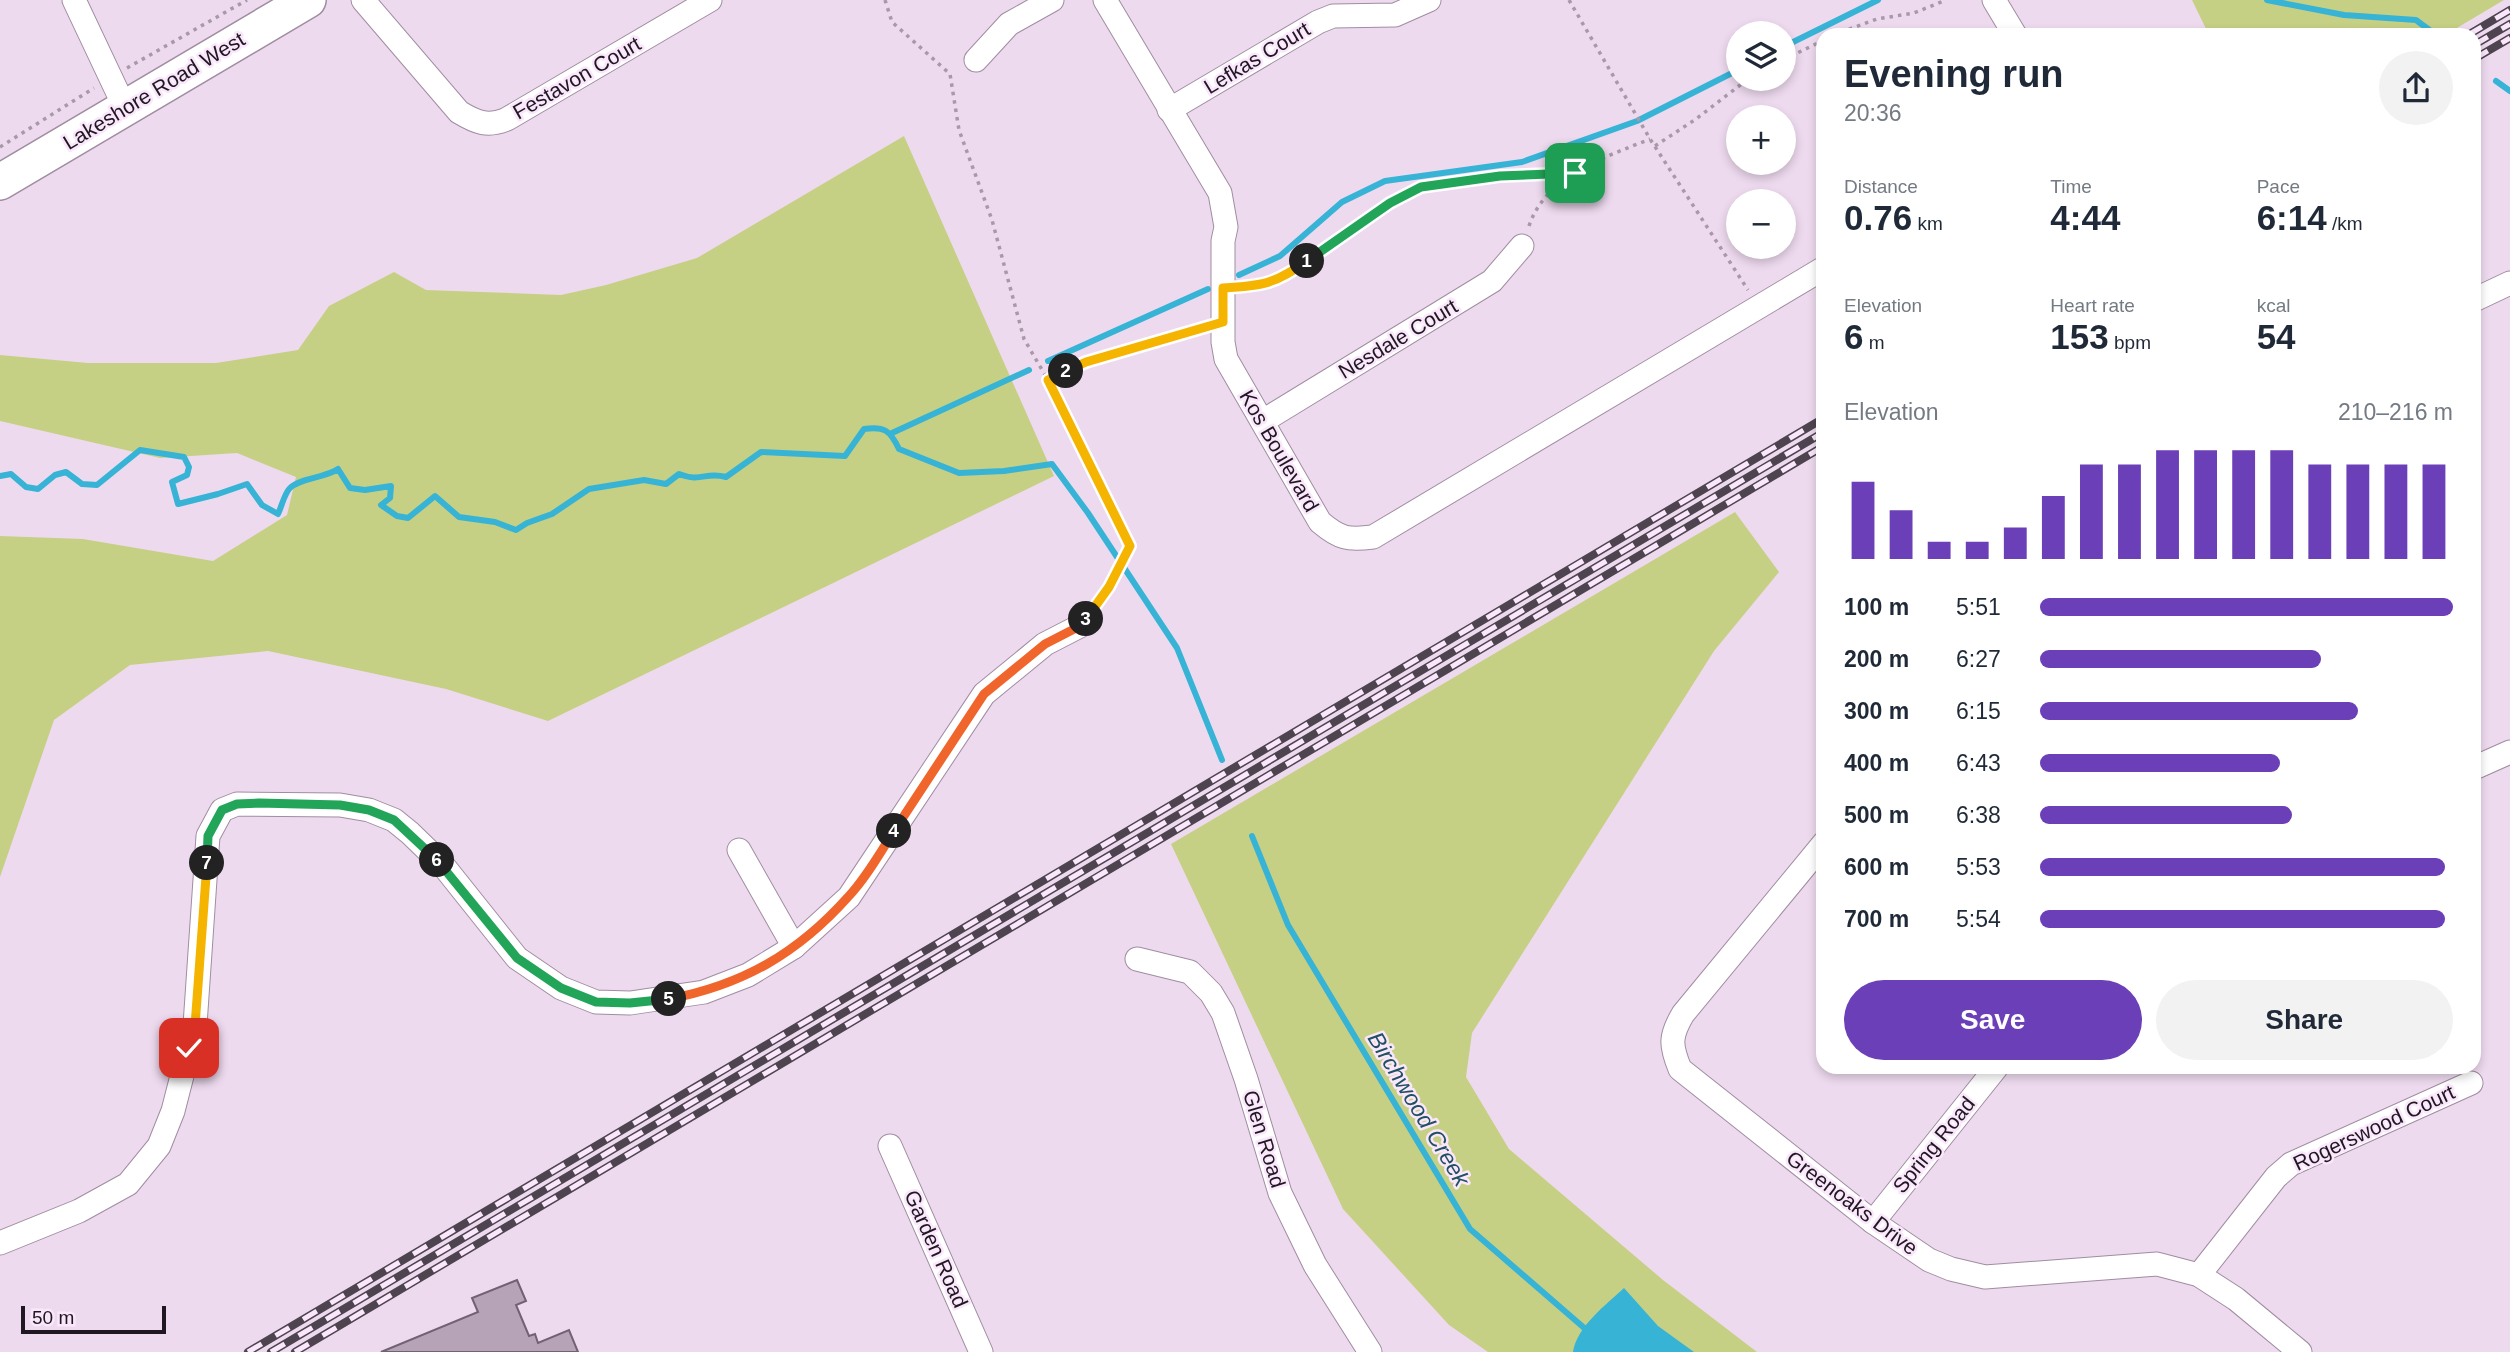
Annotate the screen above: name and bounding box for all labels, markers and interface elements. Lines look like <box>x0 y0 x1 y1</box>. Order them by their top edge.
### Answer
street label: Lefkas Court <box>1200 17 1314 98</box>
map controls <box>1726 21 1796 259</box>
button: layers <box>1726 21 1796 91</box>
street label: Lakeshore Road West <box>59 27 249 154</box>
street label: Festavon Court <box>509 32 645 123</box>
button: share <box>2379 51 2453 125</box>
text: Evening run <box>1844 53 2064 95</box>
text: 20:36 <box>1844 100 1902 126</box>
button: + <box>1726 105 1796 175</box>
pin <box>1545 143 1605 203</box>
icon: arrive <box>1556 154 1594 192</box>
text: Distance <box>1844 176 1918 197</box>
text: Time <box>2050 176 2092 197</box>
text: Pace <box>2257 176 2300 197</box>
button: − <box>1726 189 1796 259</box>
text: 0.76 <box>1844 198 1912 237</box>
text: 4:44 <box>2050 198 2120 237</box>
text: 6:14 <box>2257 198 2327 237</box>
text: km <box>1912 213 1943 234</box>
text: /km <box>2327 213 2363 234</box>
pin: 1 <box>1290 244 1324 278</box>
text: 1 <box>1301 250 1312 271</box>
street label: Nesdale Court <box>1334 294 1461 383</box>
text: Elevation <box>1844 295 1922 316</box>
text: Heart rate <box>2050 295 2135 316</box>
text: kcal <box>2257 295 2290 316</box>
text: 6 <box>1844 317 1863 356</box>
text: 153 <box>2050 317 2109 356</box>
text: 54 <box>2257 317 2296 356</box>
text: m <box>1863 332 1885 353</box>
text: bpm <box>2109 332 2151 353</box>
pin: 2 <box>1048 354 1084 388</box>
text: 2 <box>1060 360 1071 381</box>
street label: Kos Boulevard <box>1235 386 1324 516</box>
text: Elevation <box>1844 399 1939 425</box>
text: 210–216 m <box>2338 399 2453 425</box>
text: 100 m <box>1844 594 1909 620</box>
text: 5:51 <box>1956 594 2001 620</box>
pin: 3 <box>1068 602 1104 636</box>
text: 3 <box>1080 608 1091 629</box>
text: 200 m <box>1844 646 1909 672</box>
text: 6:27 <box>1956 646 2001 672</box>
text: 300 m <box>1844 698 1909 724</box>
text: 6:15 <box>1956 698 2001 724</box>
text: 400 m <box>1844 750 1909 776</box>
text: 6:43 <box>1956 750 2001 776</box>
text: 500 m <box>1844 802 1909 828</box>
text: 6:38 <box>1956 802 2001 828</box>
pin: 4 <box>876 814 912 848</box>
text: 4 <box>888 820 899 841</box>
pin: 6 <box>420 842 454 878</box>
pin: 7 <box>190 846 224 880</box>
text: 6 <box>431 849 442 870</box>
text: 7 <box>201 852 212 873</box>
text: 600 m <box>1844 854 1909 880</box>
text: 5:53 <box>1956 854 2001 880</box>
text: 700 m <box>1844 906 1909 932</box>
text: 5:54 <box>1956 906 2001 932</box>
button: Save <box>1844 980 2142 1060</box>
button: Share <box>2156 980 2453 1060</box>
pin: 5 <box>652 982 686 1016</box>
text: 5 <box>663 988 674 1009</box>
pin <box>159 1018 219 1078</box>
water label: Birchwood Creek <box>1363 1027 1476 1192</box>
icon: check <box>170 1029 208 1067</box>
street label: Rogerswood Court <box>2290 1080 2458 1175</box>
street label: Glen Road <box>1239 1087 1290 1190</box>
street label: Spring Road <box>1888 1092 1979 1197</box>
street label: Greenoaks Drive <box>1782 1146 1922 1259</box>
street label: Garden Road <box>900 1187 973 1311</box>
scale bar <box>21 1303 166 1335</box>
text: 50 m <box>32 1307 74 1328</box>

